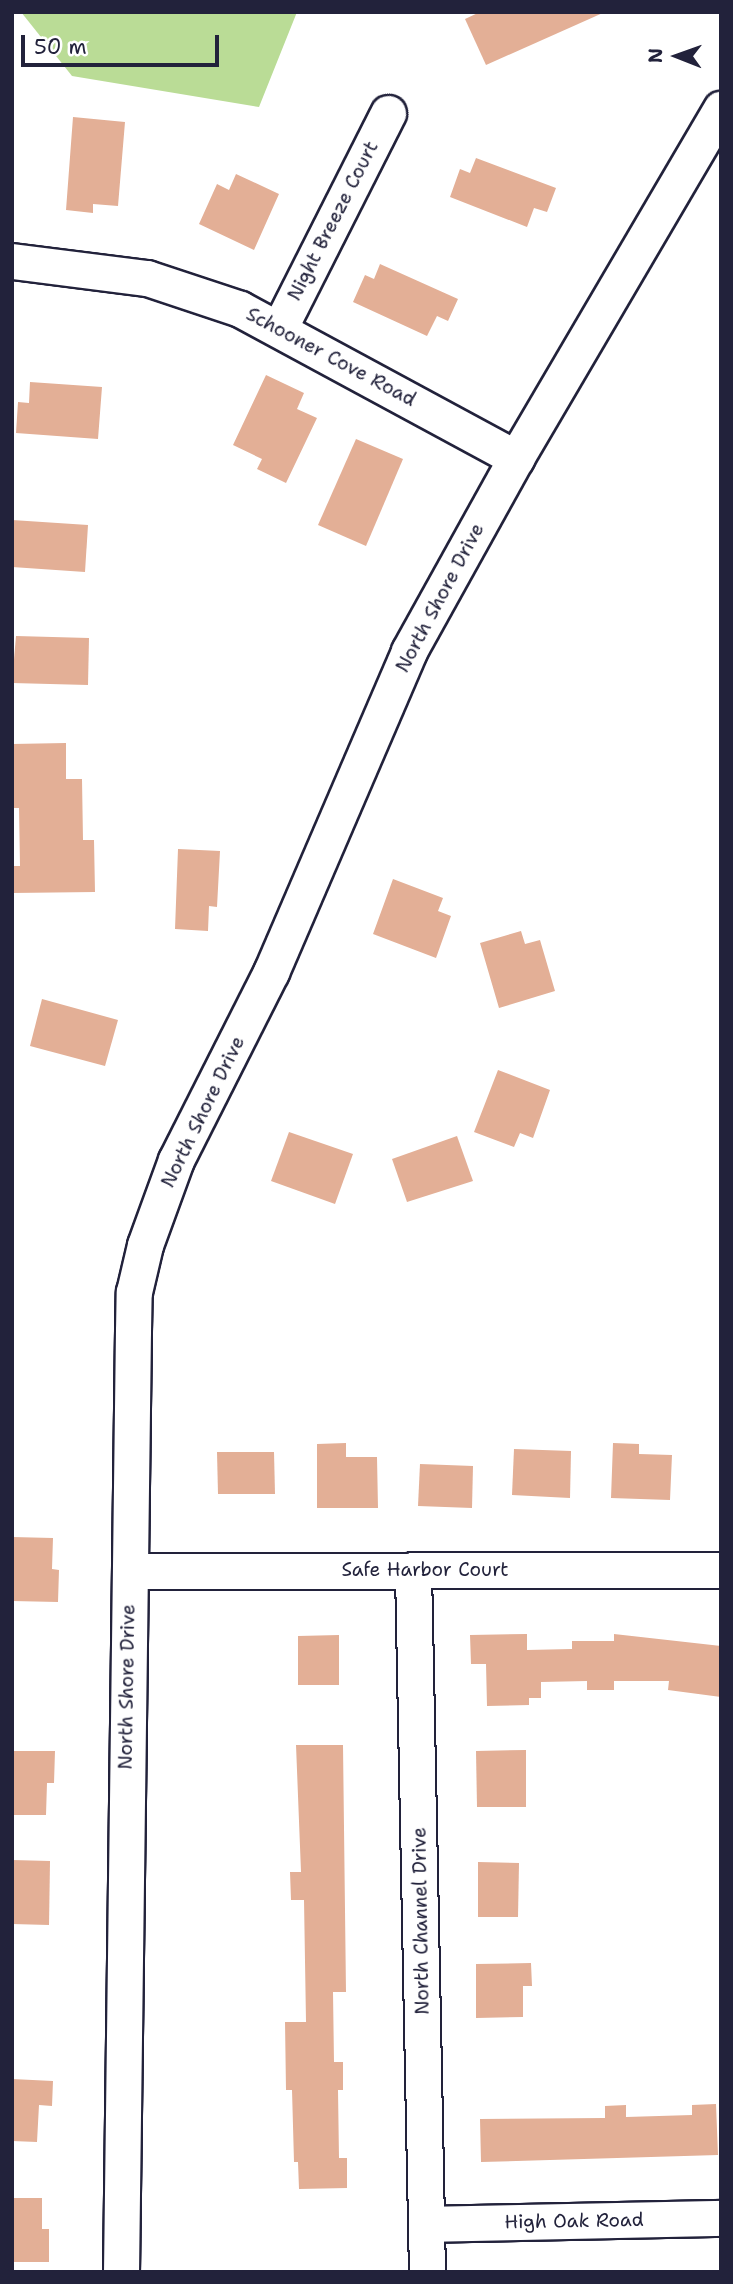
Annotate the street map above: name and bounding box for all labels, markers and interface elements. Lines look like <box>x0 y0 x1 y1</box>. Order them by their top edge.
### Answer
scale bar <box>24 21 222 65</box>
north arrow <box>642 21 712 91</box>
text: 50 m <box>34 33 87 61</box>
text: N <box>643 48 668 63</box>
street label: Night Breeze Court <box>283 137 383 305</box>
street label: Schooner Cove Road <box>242 303 420 411</box>
street label: North Shore Drive <box>391 520 489 676</box>
street label: North Shore Drive <box>156 1033 250 1191</box>
street label: Safe Harbor Court <box>341 1559 509 1581</box>
street label: North Shore Drive <box>114 1604 140 1770</box>
street label: North Channel Drive <box>408 1827 434 2015</box>
street label: High Oak Road <box>504 2208 644 2234</box>

